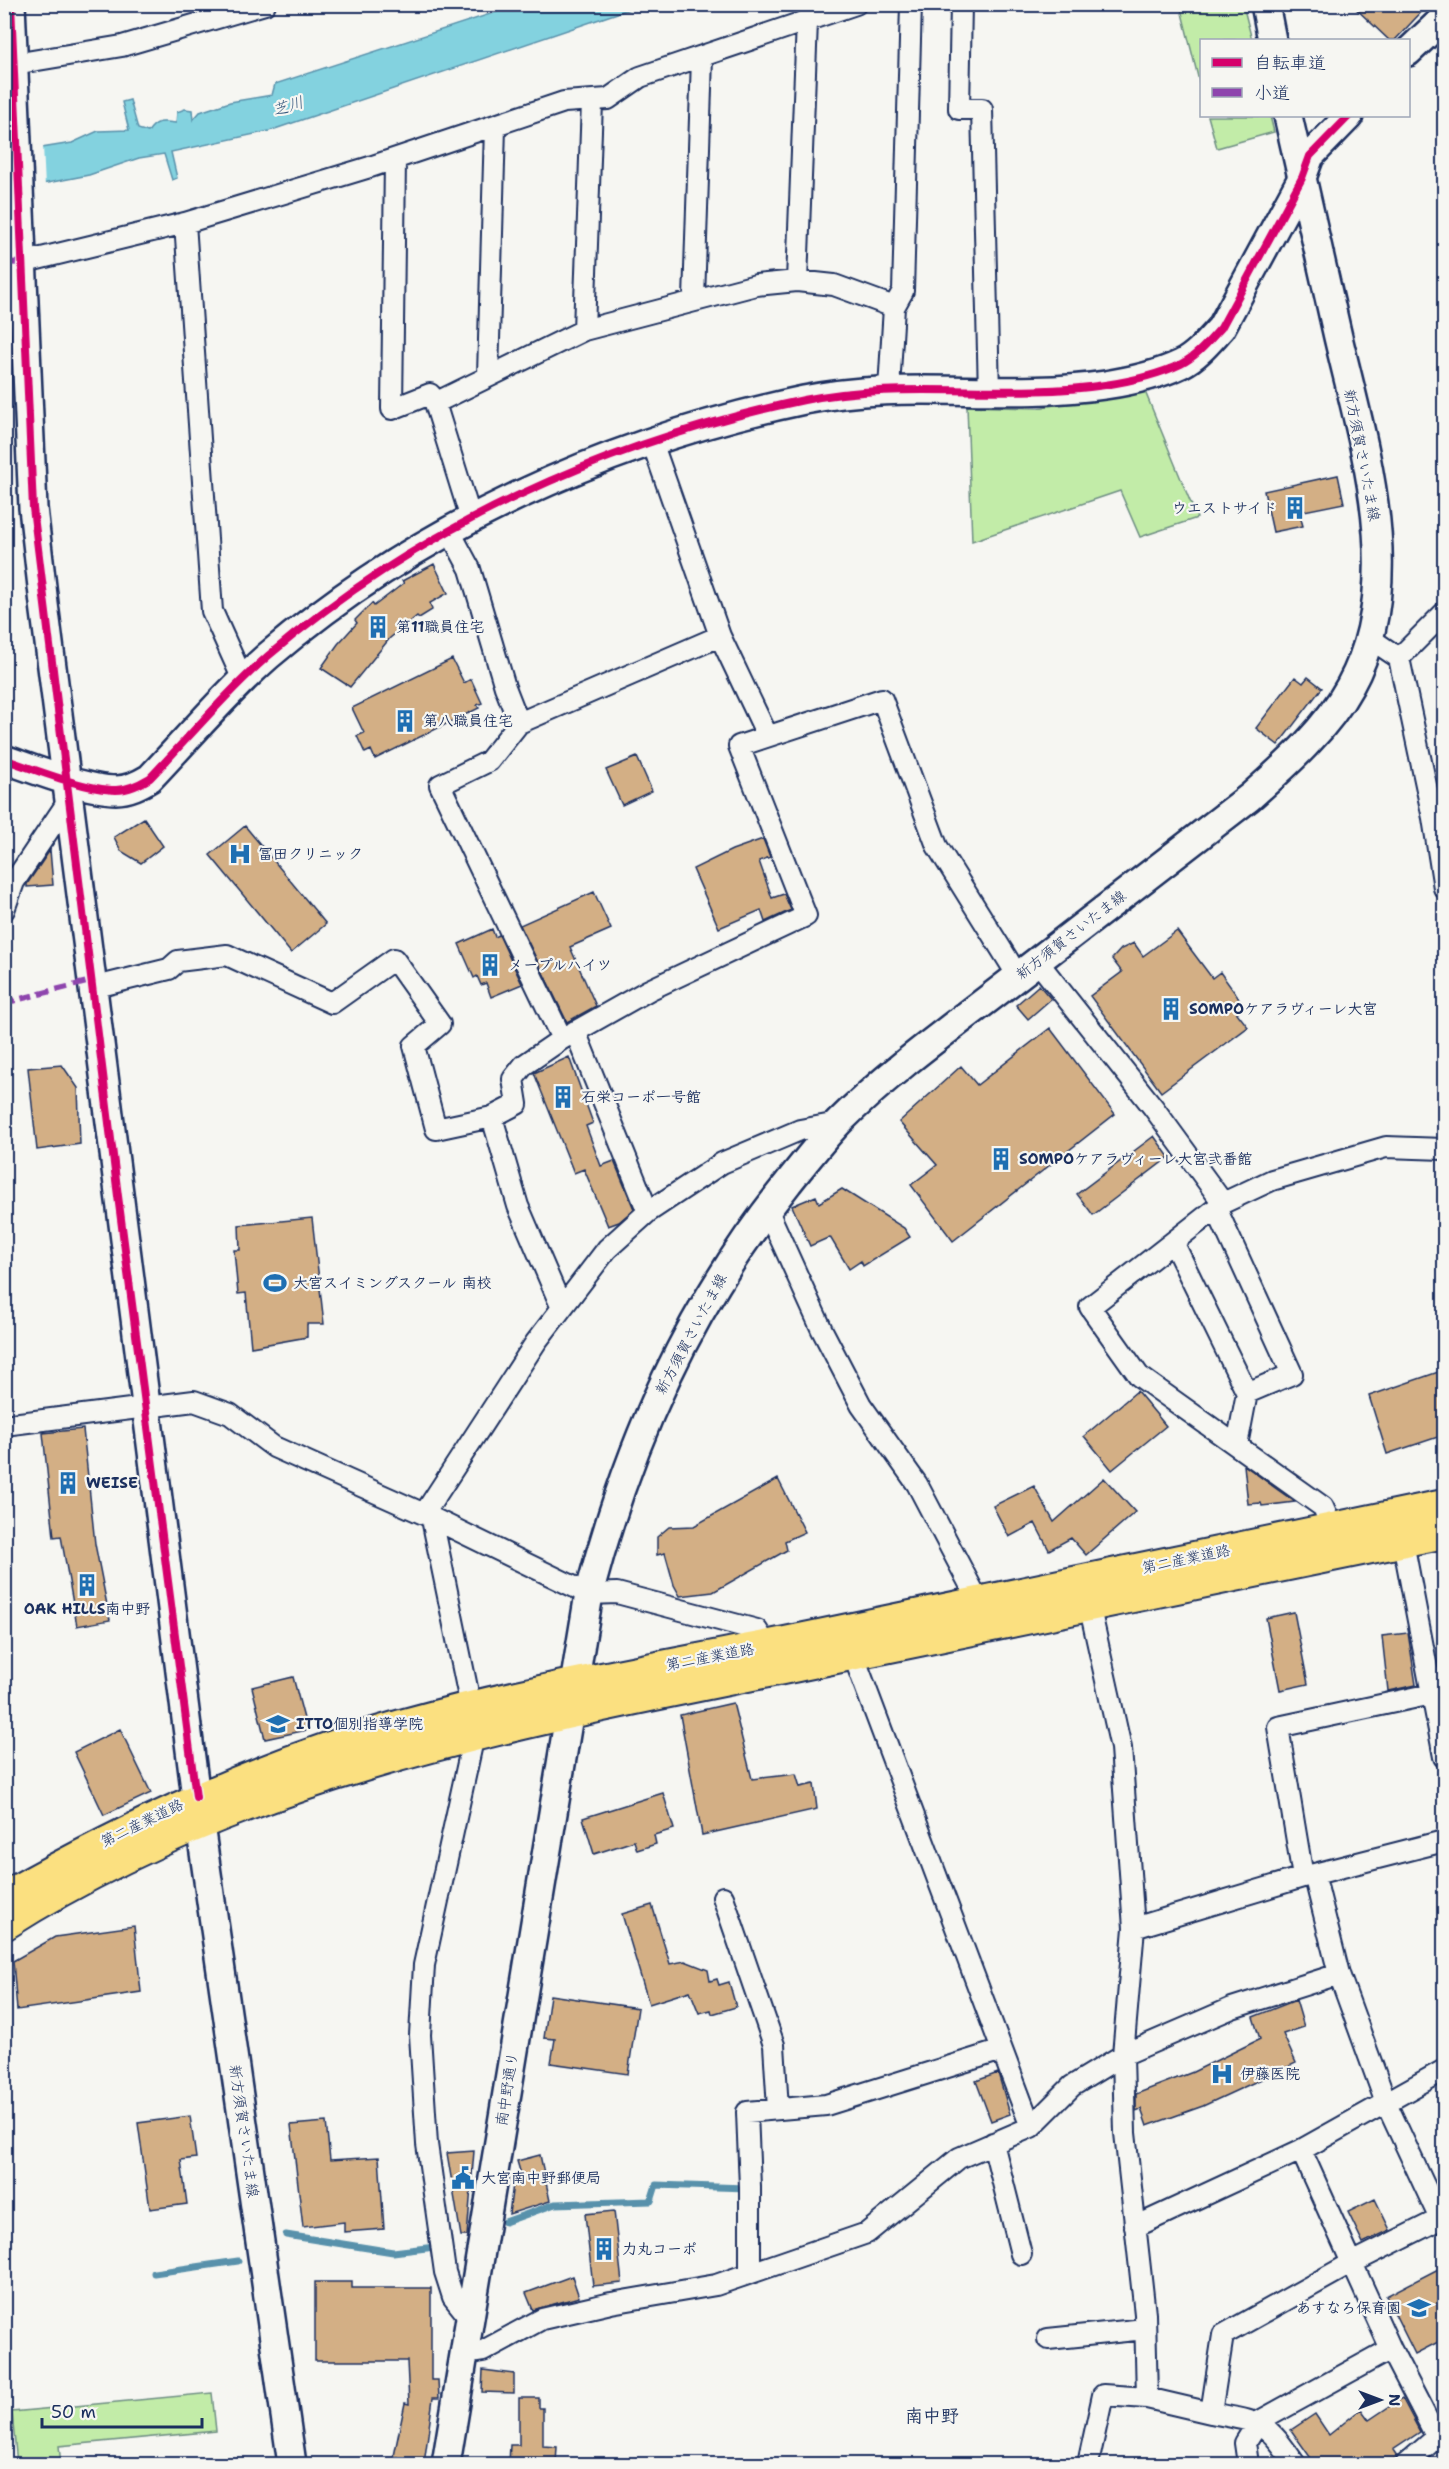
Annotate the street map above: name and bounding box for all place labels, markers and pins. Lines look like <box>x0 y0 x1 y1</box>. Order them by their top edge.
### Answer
building icon: ウエストサイド <box>1282 495 1308 521</box>
place label: ウエストサイド <box>1172 498 1277 518</box>
building icon: 第11職員住宅 <box>365 614 391 640</box>
place label: 第11職員住宅 <box>396 617 484 637</box>
building icon: 第八職員住宅 <box>392 708 418 734</box>
place label: 第八職員住宅 <box>423 711 513 731</box>
hospital icon: 冨田クリニック <box>227 841 253 867</box>
place label: 冨田クリニック <box>258 844 363 864</box>
building icon: メープルハイツ <box>477 952 503 978</box>
place label: メープルハイツ <box>508 955 612 975</box>
building icon: SOMPOケアラヴィーレ大宮 <box>1158 996 1184 1022</box>
place label: SOMPOケアラヴィーレ大宮 <box>1189 999 1377 1019</box>
building icon: 石栄コーポ一号館 <box>550 1084 576 1110</box>
place label: 石栄コーポ一号館 <box>581 1087 701 1107</box>
building icon: SOMPOケアラヴィーレ大宮弐番館 <box>988 1146 1014 1172</box>
place label: SOMPOケアラヴィーレ大宮弐番館 <box>1019 1149 1252 1169</box>
sports icon: 大宮スイミングスクール 南校 <box>262 1270 288 1296</box>
place label: 大宮スイミングスクール 南校 <box>293 1273 492 1293</box>
building icon: WEISE <box>55 1470 81 1496</box>
place label: WEISE <box>86 1473 138 1493</box>
building icon: OAK HILLS南中野 <box>74 1572 100 1598</box>
place label: OAK HILLS南中野 <box>24 1599 150 1619</box>
school or university icon: ITTO個別指導学院 <box>265 1711 291 1737</box>
place label: ITTO個別指導学院 <box>296 1714 423 1734</box>
hospital icon: 伊藤医院 <box>1209 2061 1235 2087</box>
place label: 伊藤医院 <box>1240 2064 1300 2084</box>
public building icon: 大宮南中野郵便局 <box>450 2165 476 2191</box>
place label: 大宮南中野郵便局 <box>481 2168 601 2188</box>
building icon: 力丸コーポ <box>591 2236 617 2262</box>
place label: 力丸コーポ <box>622 2239 697 2259</box>
school or university icon: あすなろ保育園 <box>1406 2295 1432 2321</box>
place label: あすなろ保育園 <box>1296 2298 1401 2318</box>

